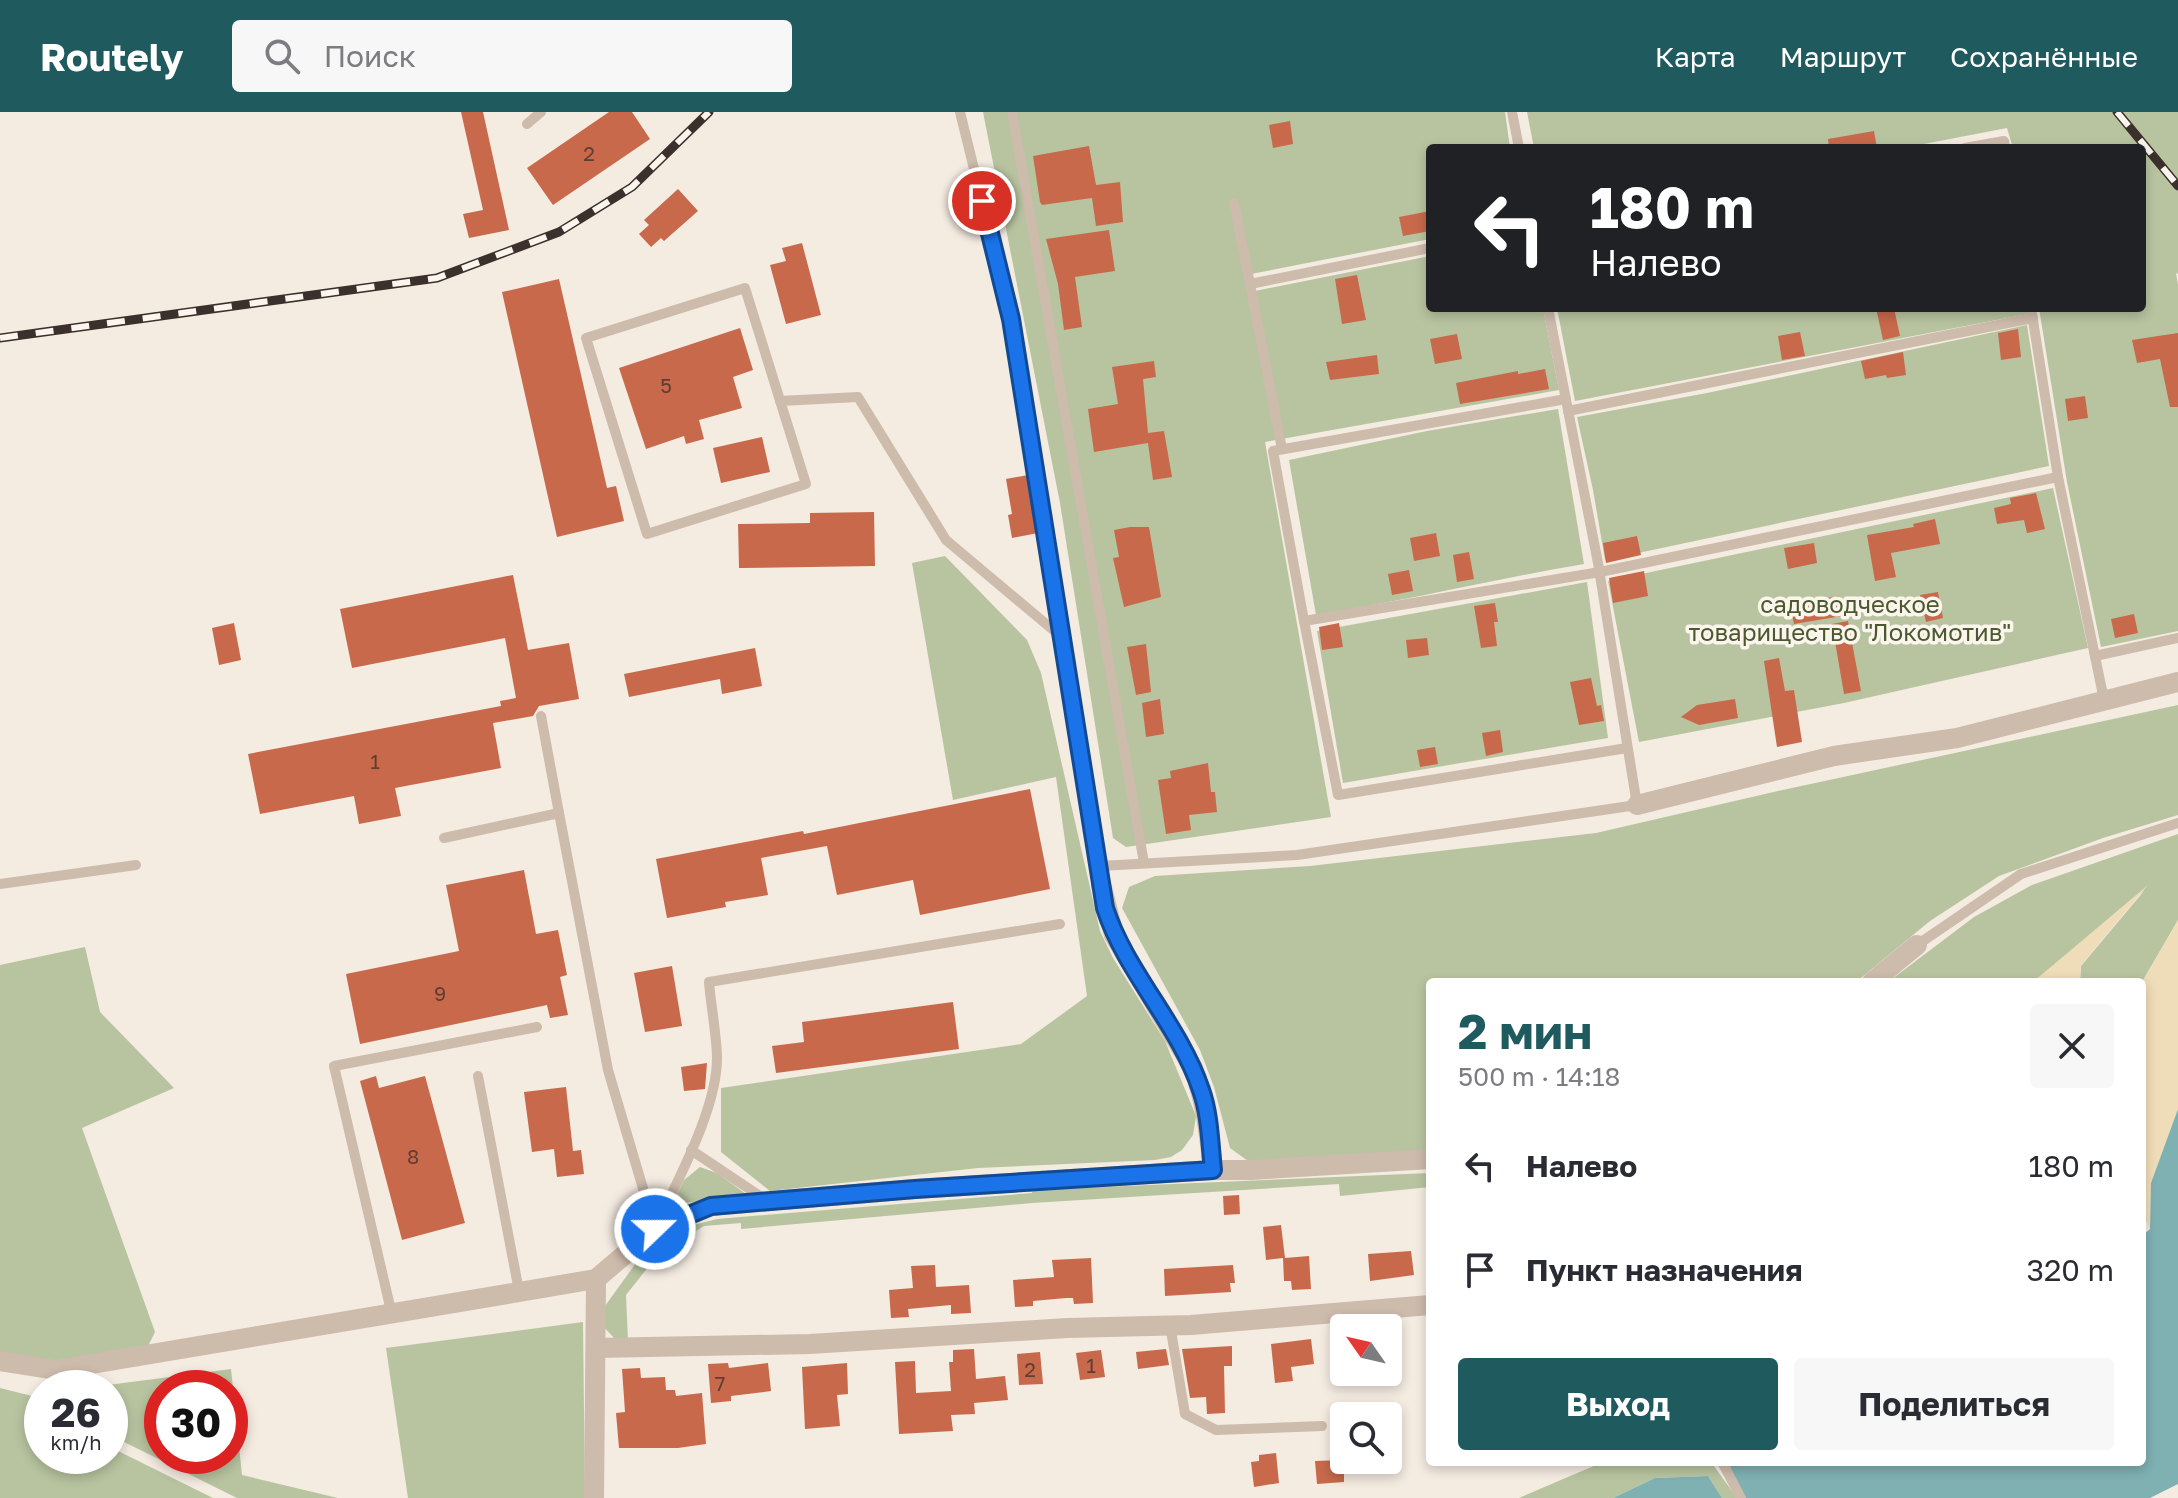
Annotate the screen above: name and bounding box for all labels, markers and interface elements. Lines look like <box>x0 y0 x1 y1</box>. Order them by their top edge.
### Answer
search box <box>232 20 792 92</box>
text: Routely <box>40 34 184 79</box>
icon: search <box>260 34 304 78</box>
text: Поиск <box>324 38 416 74</box>
text: Карта <box>1655 40 1736 73</box>
text: Маршрут <box>1780 40 1906 73</box>
text: Сохранённые <box>1950 40 2138 73</box>
house number: 2 <box>583 141 595 165</box>
pin <box>948 167 1016 235</box>
text: 180 m <box>1590 173 1754 240</box>
icon: left <box>1458 176 1562 280</box>
icon: arrive <box>960 179 1004 223</box>
text: Налево <box>1590 241 1722 284</box>
house number: 5 <box>660 373 672 397</box>
park label: садоводческое товарищество "Локомотив" <box>1689 589 2011 646</box>
house number: 1 <box>370 749 380 773</box>
house number: 9 <box>434 981 446 1005</box>
text: 2 мин <box>1458 1002 1592 1060</box>
button: close <box>2030 1004 2114 1088</box>
text: 500 m · 14:18 <box>1458 1061 1620 1092</box>
house number: 8 <box>407 1144 419 1168</box>
icon: left <box>1458 1144 1502 1188</box>
text: Налево <box>1526 1148 1637 1184</box>
text: 180 m <box>2029 1148 2114 1184</box>
position arrow <box>613 1187 697 1271</box>
icon: arrive <box>1458 1248 1502 1292</box>
text: Пункт назначения <box>1526 1252 1803 1288</box>
text: 320 m <box>2026 1252 2114 1288</box>
north arrow <box>1330 1314 1402 1386</box>
map controls <box>1330 1314 1402 1474</box>
house number: 1 <box>1086 1353 1096 1377</box>
house number: 2 <box>1024 1357 1036 1381</box>
button: Выход <box>1458 1358 1778 1450</box>
button: Поделиться <box>1794 1358 2114 1450</box>
speed limit sign: 30 <box>144 1370 248 1474</box>
house number: 7 <box>715 1371 725 1395</box>
text: 26 <box>51 1388 101 1436</box>
button: search <box>1330 1402 1402 1474</box>
text: km/h <box>51 1430 101 1454</box>

